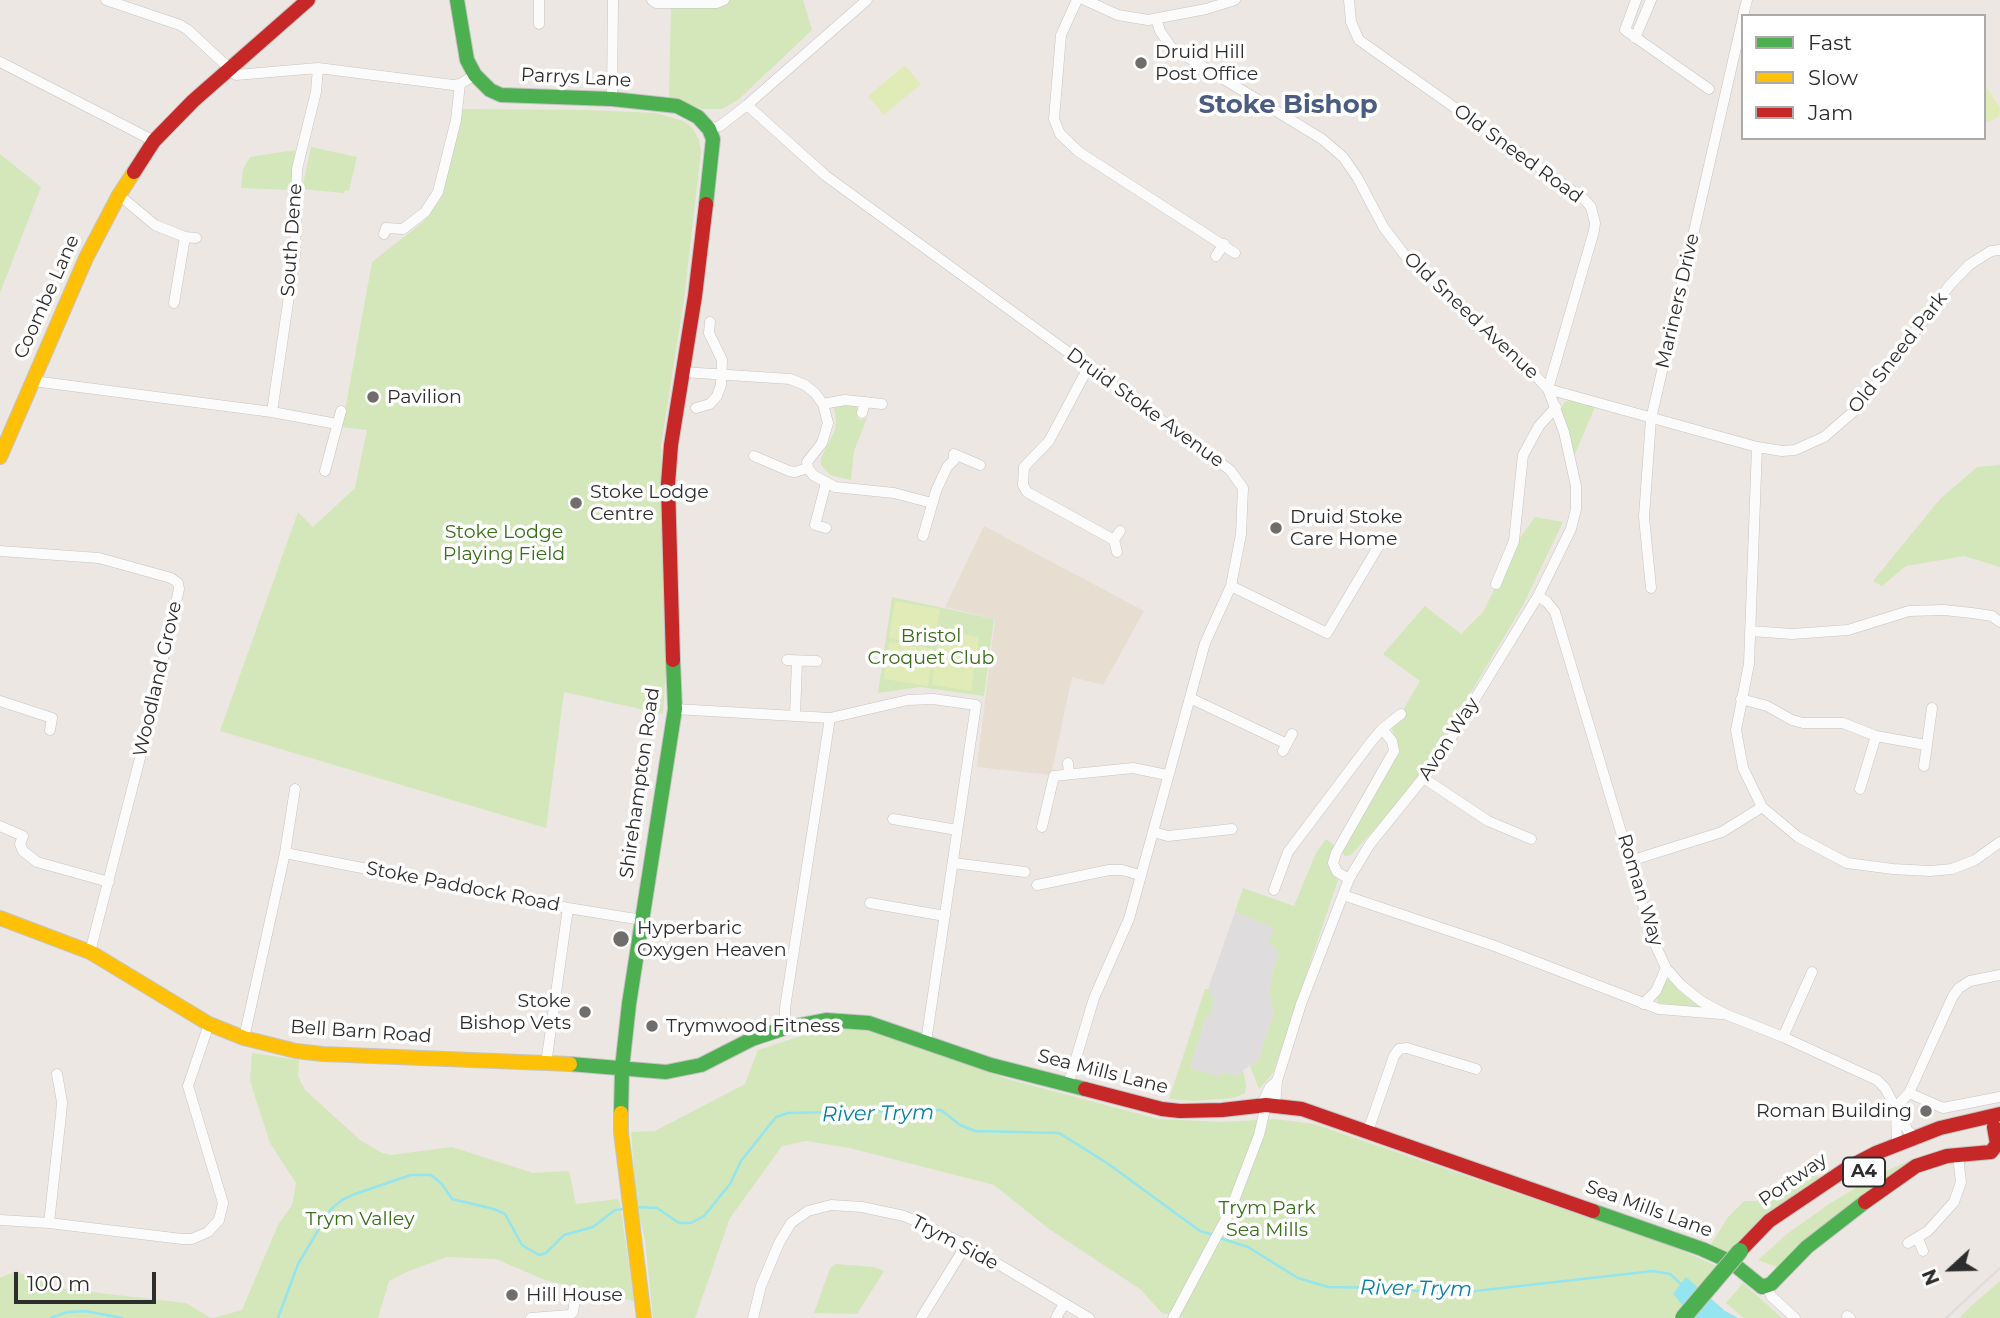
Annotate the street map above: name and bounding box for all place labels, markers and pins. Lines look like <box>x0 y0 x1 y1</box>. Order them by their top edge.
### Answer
place label: Druid Hill Post Office <box>1155 41 1258 85</box>
marker: Druid Hill Post Office <box>1133 55 1149 71</box>
place label: Pavilion <box>387 386 462 408</box>
marker: Pavilion <box>365 389 381 405</box>
place label: Stoke Lodge Centre <box>590 481 709 525</box>
marker: Stoke Lodge Centre <box>568 495 584 511</box>
place label: Druid Stoke Care Home <box>1290 506 1402 550</box>
marker: Druid Stoke Care Home <box>1268 520 1284 536</box>
place label: Hyperbaric Oxygen Heaven <box>637 917 787 961</box>
marker: Hyperbaric Oxygen Heaven <box>611 929 631 949</box>
place label: Stoke Bishop Vets <box>459 990 571 1034</box>
marker: Stoke Bishop Vets <box>577 1004 593 1020</box>
place label: Trymwood Fitness <box>666 1015 840 1037</box>
marker: Trymwood Fitness <box>644 1018 660 1034</box>
place label: Roman Building <box>1756 1100 1912 1122</box>
marker: Roman Building <box>1918 1103 1934 1119</box>
place label: Hill House <box>526 1284 623 1306</box>
marker: Hill House <box>504 1287 520 1303</box>

